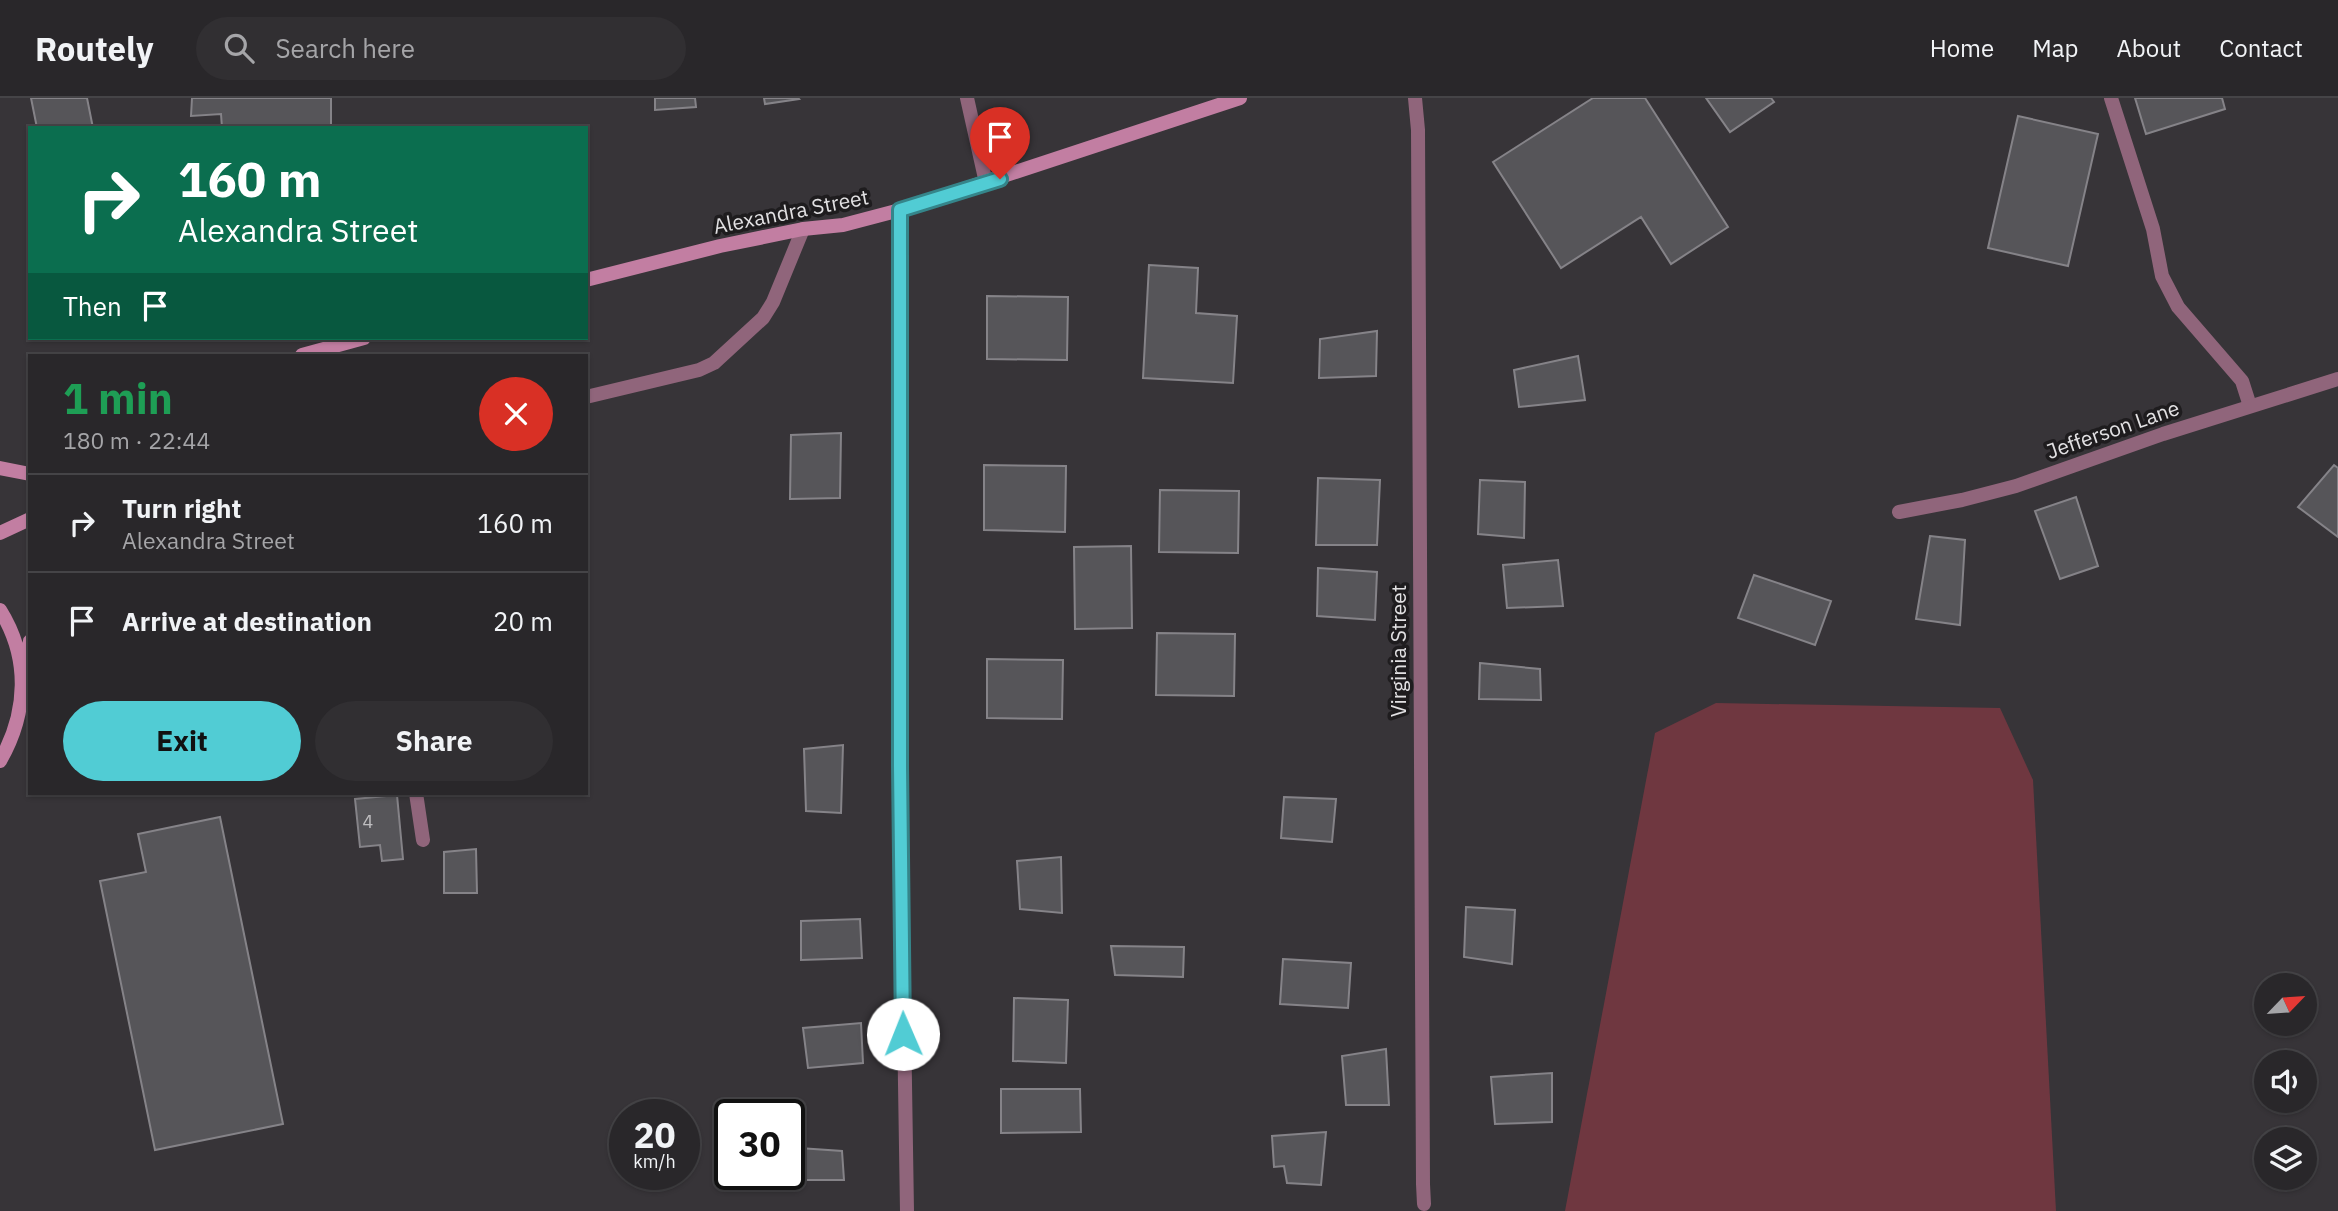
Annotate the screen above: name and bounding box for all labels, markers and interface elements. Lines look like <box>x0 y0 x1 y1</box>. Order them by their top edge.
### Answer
search box <box>196 17 686 80</box>
text: Routely <box>35 27 154 70</box>
icon: search <box>220 29 258 67</box>
text: Search here <box>276 31 415 65</box>
text: Home <box>1930 32 1994 64</box>
text: Map <box>2032 32 2078 64</box>
text: About <box>2116 32 2181 64</box>
text: Contact <box>2219 32 2303 64</box>
pin <box>970 107 1030 179</box>
icon: arrive <box>981 118 1019 156</box>
text: 160 m <box>178 147 322 210</box>
icon: right <box>63 154 154 245</box>
street label: Alexandra Street <box>711 182 871 240</box>
text: Alexandra Street <box>178 209 418 251</box>
icon: arrive <box>136 287 174 325</box>
text: Then <box>63 289 122 323</box>
text: 1 min <box>63 371 173 426</box>
button: close <box>479 377 553 451</box>
street label: Jefferson Lane <box>2042 393 2183 465</box>
text: 180 m · 22:44 <box>63 425 210 455</box>
text: Turn right <box>122 491 241 525</box>
icon: right <box>63 504 101 542</box>
text: 160 m <box>477 506 553 540</box>
text: Alexandra Street <box>122 525 295 555</box>
street label: Virginia Street <box>1384 585 1412 717</box>
icon: arrive <box>63 602 101 640</box>
text: Arrive at destination <box>122 604 372 638</box>
text: 20 m <box>493 604 553 638</box>
button: Exit <box>63 701 301 781</box>
button: Share <box>315 701 553 781</box>
house number: 4 <box>363 810 374 833</box>
north arrow <box>2254 973 2317 1036</box>
map controls <box>2254 973 2317 1190</box>
position arrow <box>866 997 940 1071</box>
button: sound <box>2254 1050 2317 1113</box>
speed limit sign: 30 <box>714 1099 805 1190</box>
text: 20 <box>633 1112 676 1158</box>
button: layers <box>2254 1127 2317 1190</box>
text: km/h <box>633 1150 676 1173</box>

